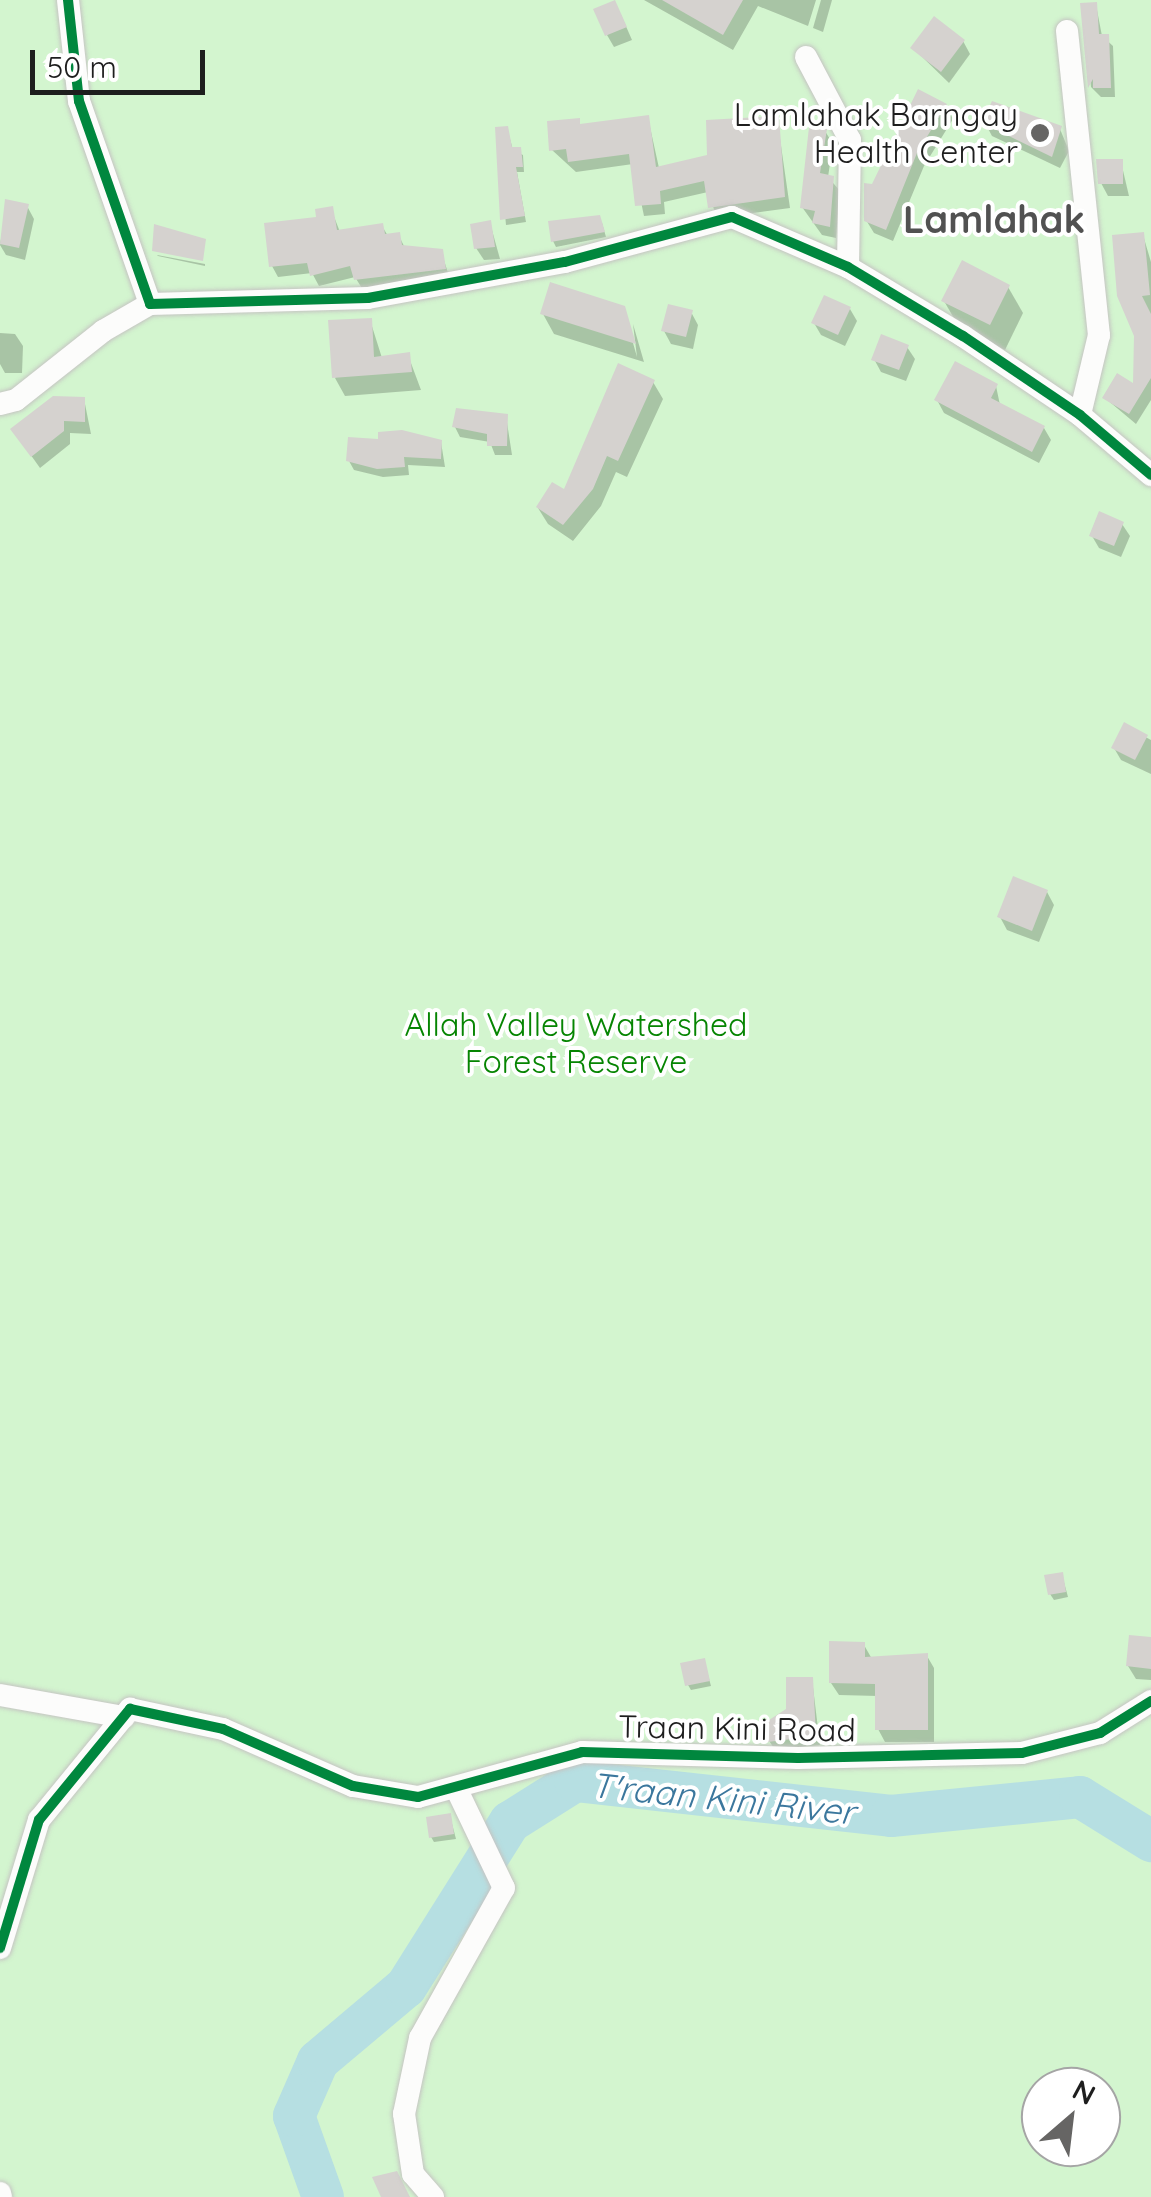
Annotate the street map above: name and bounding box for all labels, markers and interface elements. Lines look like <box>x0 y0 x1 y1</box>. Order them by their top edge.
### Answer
scale bar <box>35 30 210 92</box>
text: 50 m <box>47 48 117 86</box>
place label: Lamlahak Barngay Health Center <box>734 96 1018 171</box>
marker: Lamlahak Barngay Health Center <box>1027 120 1053 146</box>
district label: Lamlahak <box>903 197 1085 243</box>
park label: Allah Valley Watershed Forest Reserve <box>405 1006 747 1081</box>
street label: Traan Kini Road <box>618 1707 856 1749</box>
water label: T'raan Kini River <box>589 1763 857 1833</box>
north arrow <box>1021 2067 1121 2167</box>
text: N <box>1067 2072 1102 2112</box>

